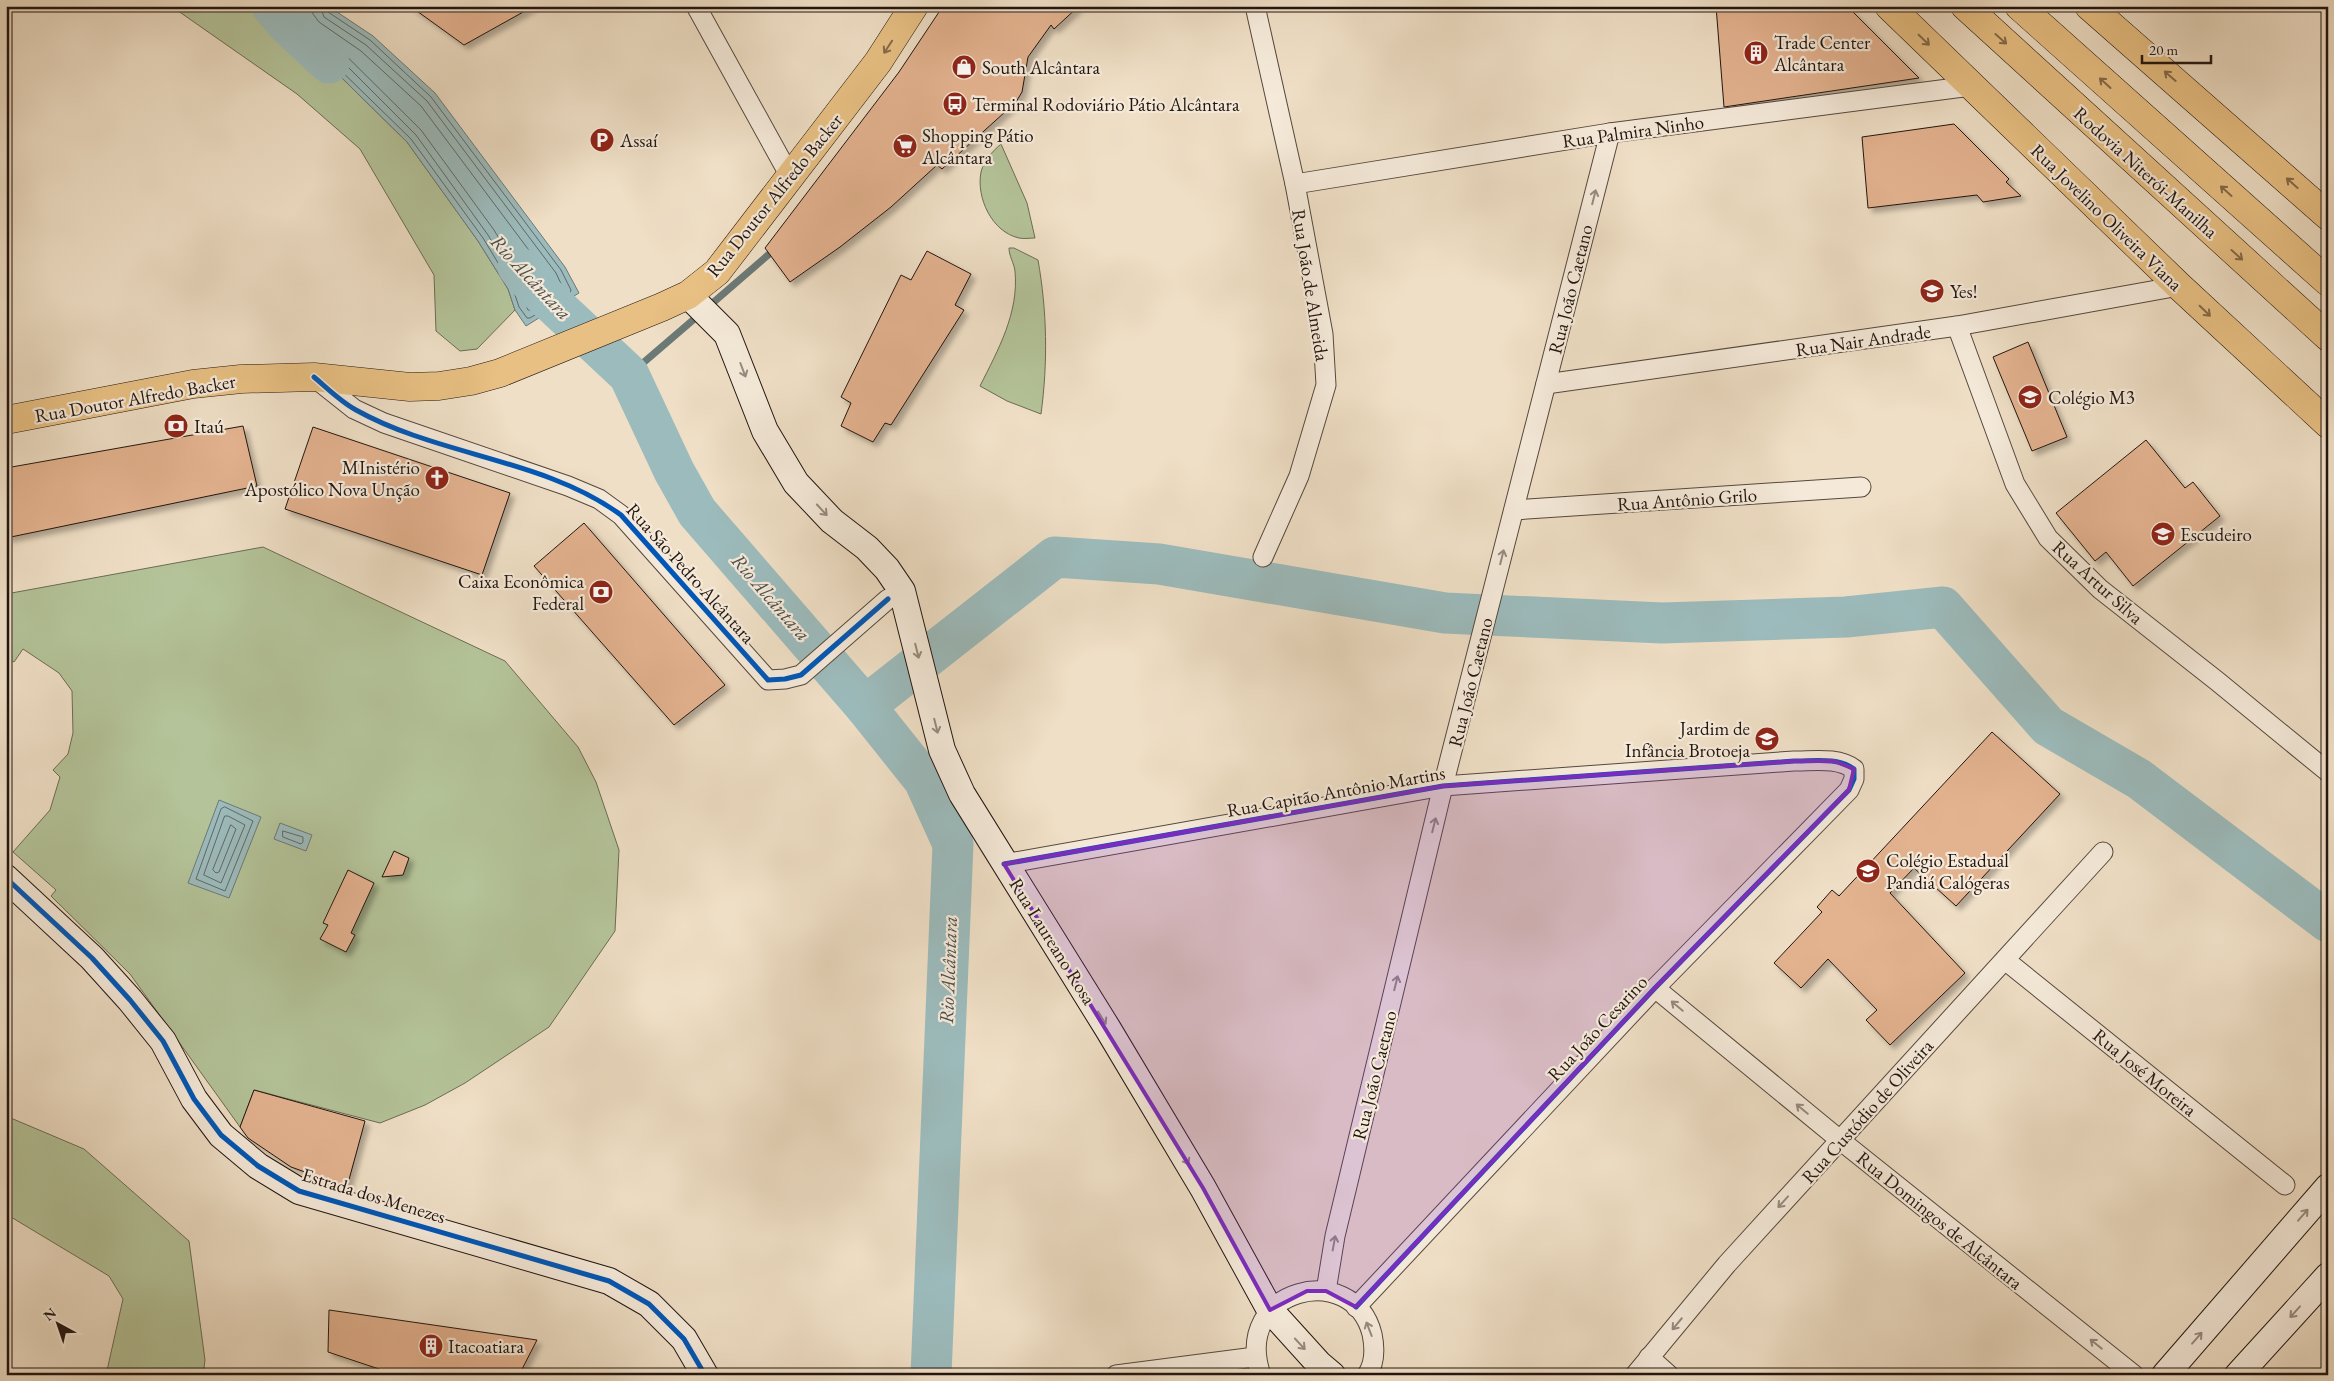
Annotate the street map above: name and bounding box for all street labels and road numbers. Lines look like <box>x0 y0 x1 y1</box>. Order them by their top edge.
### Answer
street label: Rodovia Niterói-Manilha <box>2068 101 2223 244</box>
street label: Rua Doutor Alfredo Backer <box>701 108 849 282</box>
street label: Rua Palmira Ninho <box>1561 109 1705 154</box>
street label: Rua Jovelino Oliveira Viana <box>2025 138 2188 297</box>
street label: Rua João de Almeida <box>1286 207 1335 363</box>
street label: Rua João Caetano <box>1542 222 1599 357</box>
street label: Rua Nair Andrade <box>1794 319 1932 362</box>
street label: Rua Doutor Alfredo Backer <box>33 368 238 428</box>
street label: Rua Antônio Grilo <box>1616 482 1758 517</box>
street label: Rua São Pedro Alcântara <box>621 498 761 649</box>
street label: Rua Artur Silva <box>2047 535 2149 630</box>
street label: Rua João Caetano <box>1442 615 1499 750</box>
street label: Rua Capitão Antônio Martins <box>1225 760 1447 823</box>
street label: Rua Laureano Rosa <box>1004 873 1102 1010</box>
street label: Rua João Cesarino <box>1542 970 1653 1087</box>
street label: Rua João Caetano <box>1346 1008 1403 1143</box>
street label: Rua José Moreira <box>2088 1023 2202 1122</box>
street label: Rua Custódio de Oliveira <box>1796 1034 1939 1189</box>
street label: Rua Domingos de Alcântara <box>1851 1146 2028 1295</box>
street label: Estrada dos Menezes <box>299 1162 449 1229</box>

